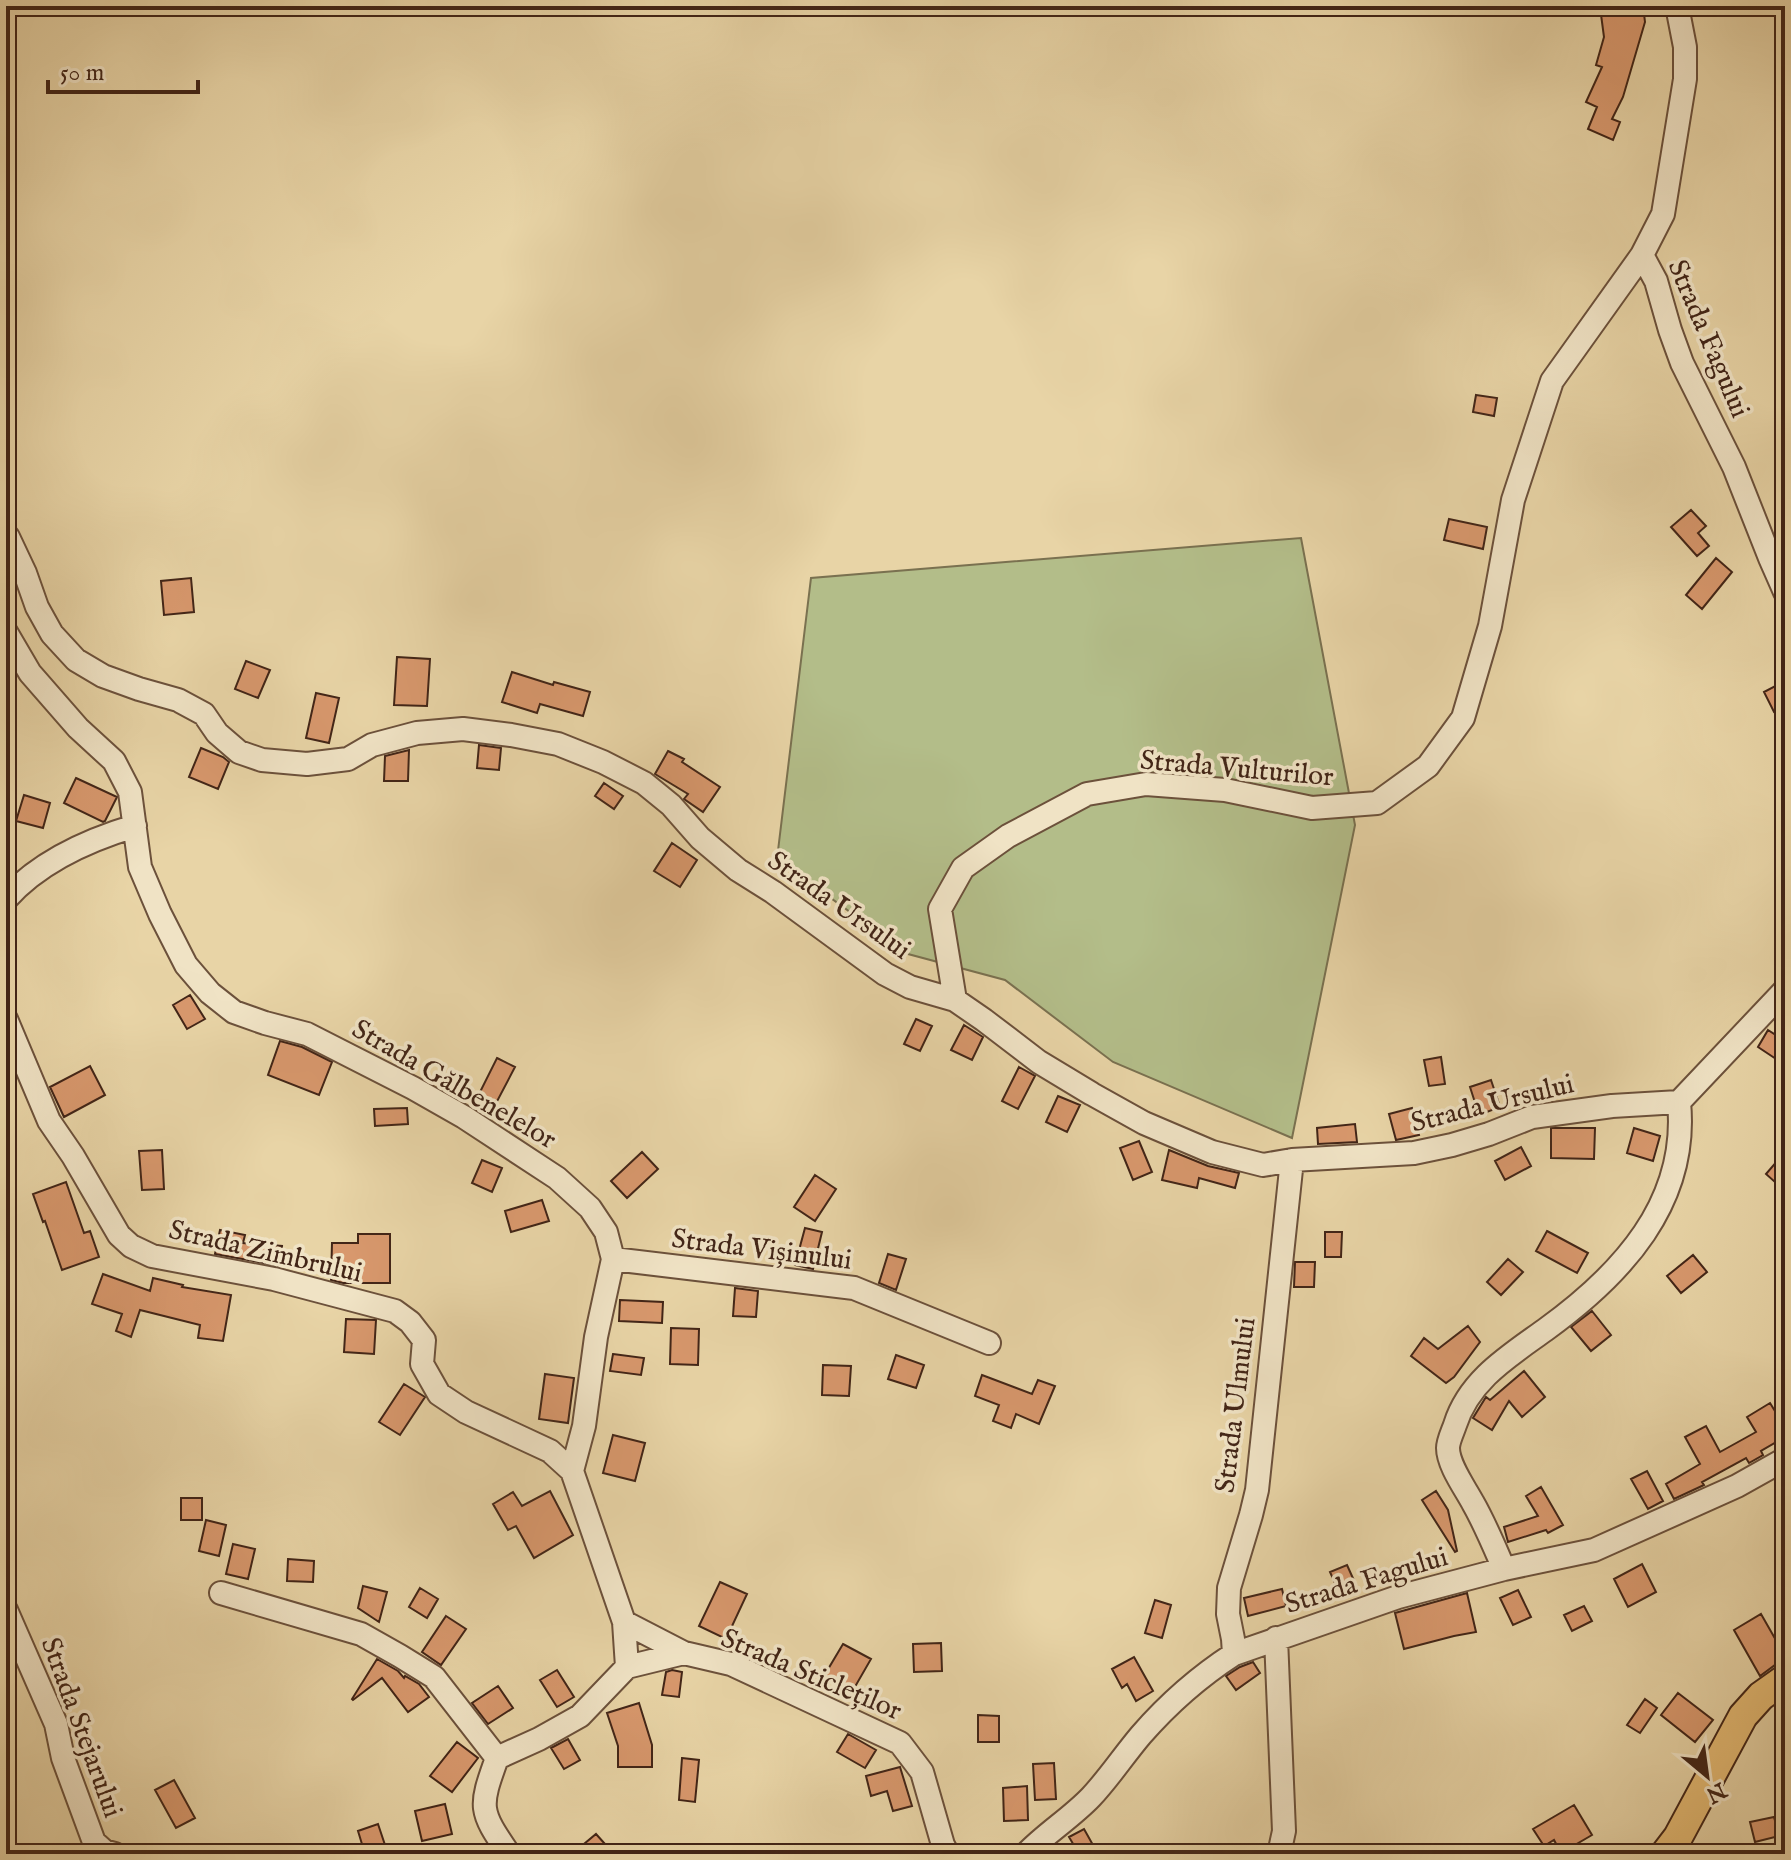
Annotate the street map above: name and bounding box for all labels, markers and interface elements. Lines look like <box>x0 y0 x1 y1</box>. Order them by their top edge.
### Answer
scale bar <box>48 44 198 94</box>
text: 50 m <box>60 58 104 89</box>
street label: Strada Fagului <box>1659 255 1757 423</box>
street label: Strada Vulturilor <box>1139 744 1335 795</box>
street label: Strada Ursului <box>760 844 917 968</box>
street label: Strada Gălbenelelor <box>345 1012 562 1158</box>
street label: Strada Ursului <box>1408 1067 1578 1142</box>
street label: Strada Zimbrului <box>165 1213 366 1292</box>
street label: Strada Vișinului <box>670 1222 854 1279</box>
street label: Strada Ulmului <box>1208 1316 1265 1495</box>
street label: Strada Fagului <box>1281 1540 1452 1623</box>
street label: Strada Sticleților <box>715 1621 907 1729</box>
street label: Strada Stejarului <box>32 1633 129 1823</box>
north arrow <box>1667 1736 1747 1816</box>
text: N <box>1701 1774 1732 1809</box>

